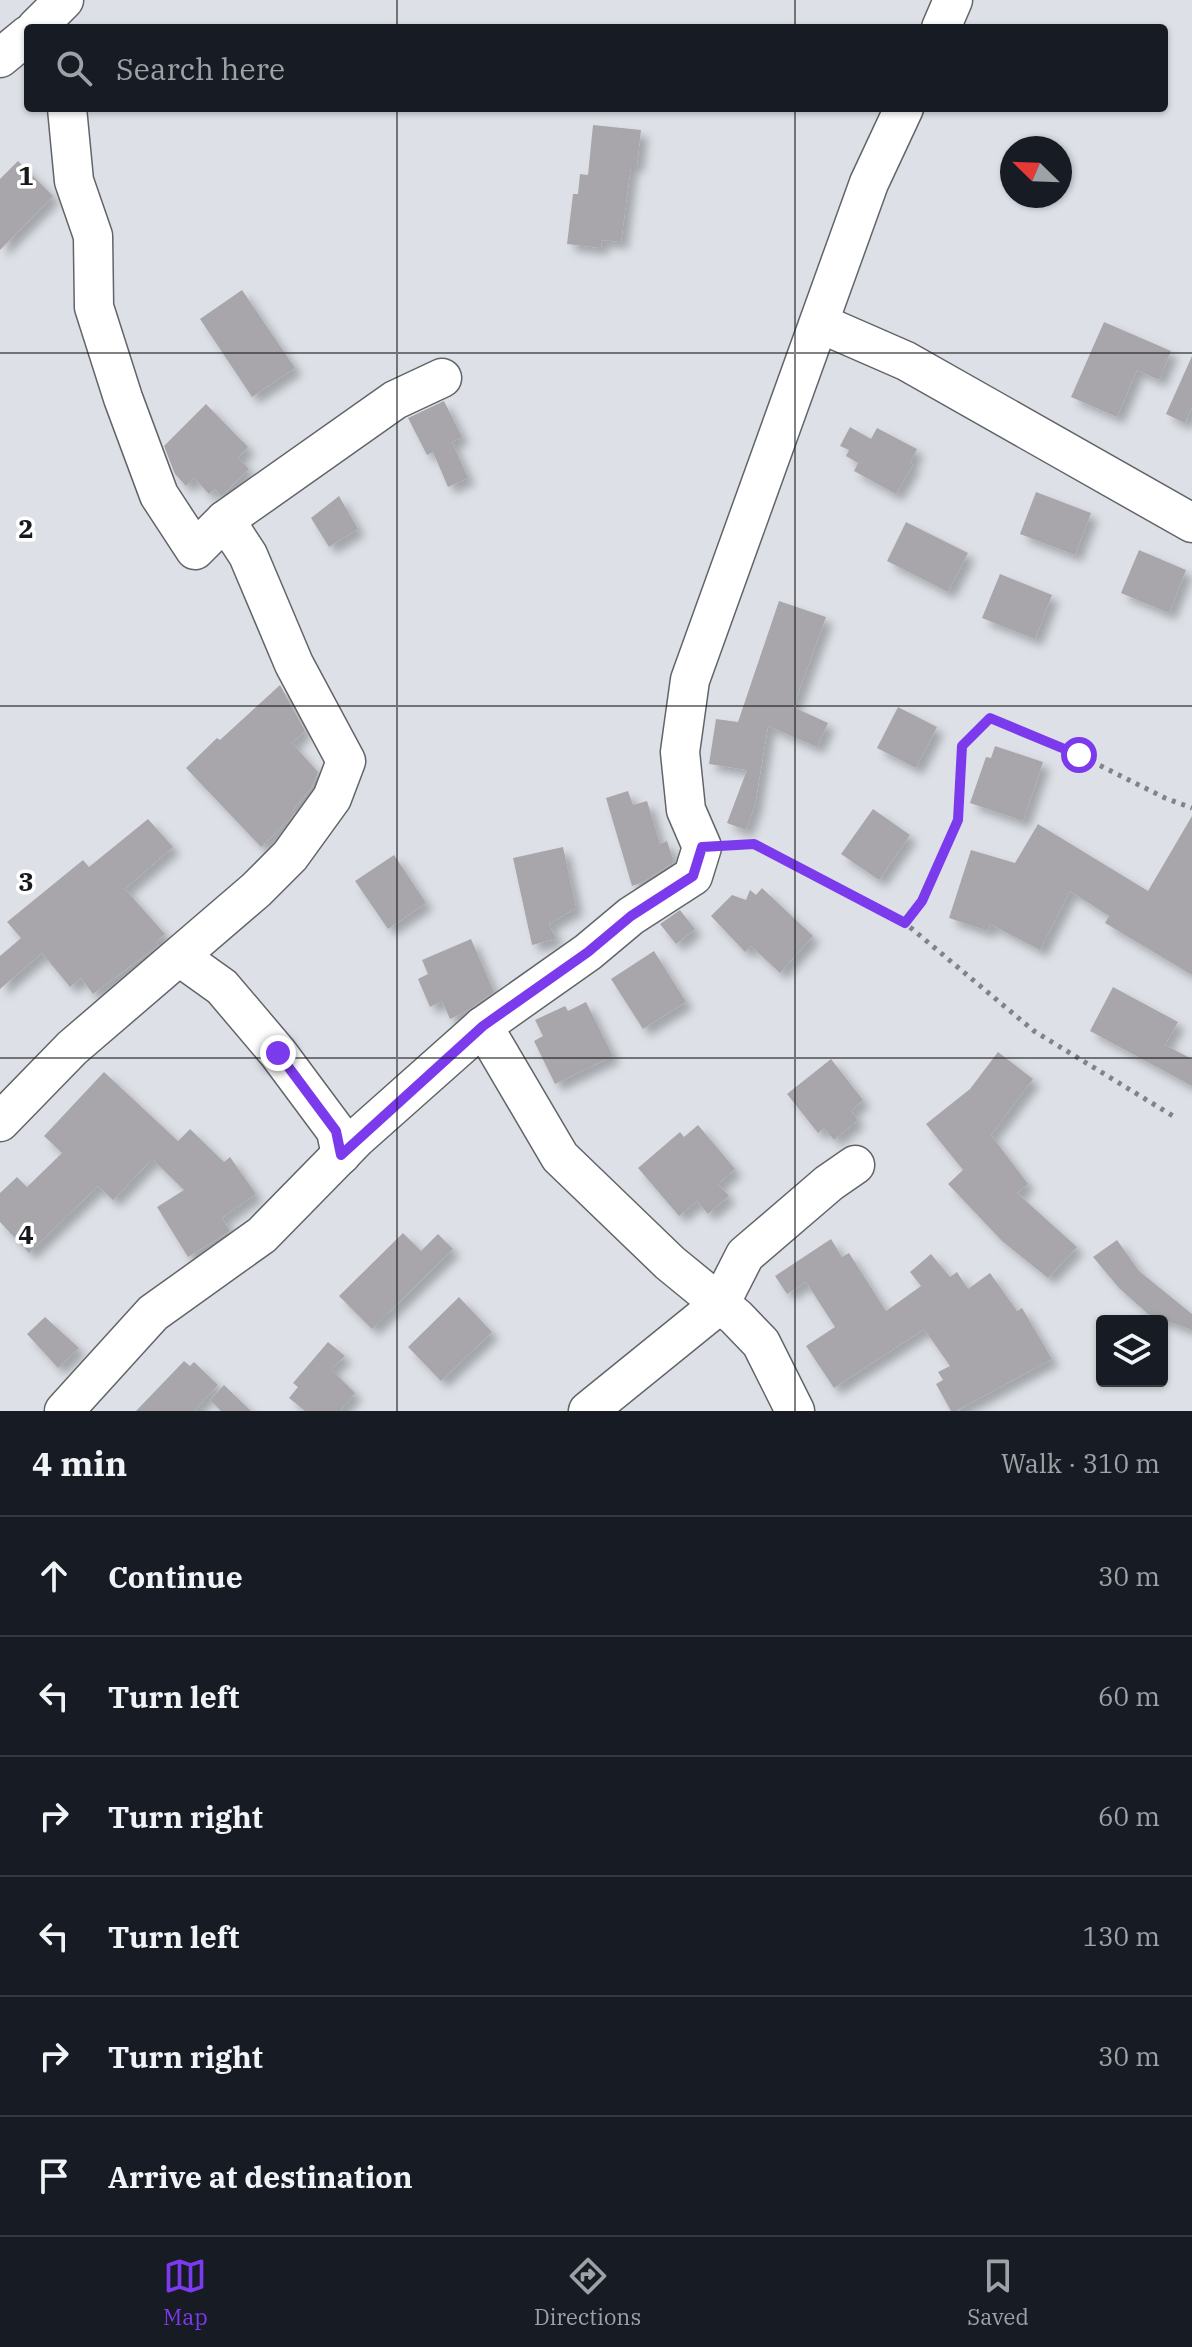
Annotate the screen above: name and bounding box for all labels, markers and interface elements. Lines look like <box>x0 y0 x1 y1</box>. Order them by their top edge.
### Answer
search box <box>24 24 1168 112</box>
icon: search <box>52 46 96 90</box>
text: Search here <box>116 49 285 88</box>
north arrow <box>1000 136 1072 208</box>
text: 1 <box>18 158 34 192</box>
text: 2 <box>18 511 34 545</box>
route start <box>1061 737 1097 773</box>
text: 3 <box>18 864 34 898</box>
route end <box>260 1035 296 1071</box>
text: 4 <box>18 1217 34 1251</box>
map controls <box>1096 1315 1168 1387</box>
button: layers <box>1096 1315 1168 1387</box>
text: 4 min <box>32 1441 127 1485</box>
text: Walk · 310 m <box>1001 1446 1160 1480</box>
icon: ahead <box>32 1554 76 1598</box>
text: Continue <box>108 1557 243 1596</box>
text: 30 m <box>1098 1559 1160 1593</box>
icon: left <box>32 1674 76 1718</box>
text: Turn left <box>108 1677 240 1716</box>
text: 60 m <box>1098 1679 1160 1713</box>
icon: right <box>32 1794 76 1838</box>
text: Turn right <box>108 1797 263 1836</box>
text: 60 m <box>1098 1799 1160 1833</box>
icon: left <box>32 1914 76 1958</box>
text: Turn left <box>108 1917 240 1956</box>
text: 130 m <box>1082 1919 1160 1953</box>
icon: right <box>32 2034 76 2078</box>
text: Turn right <box>108 2037 263 2076</box>
text: 30 m <box>1098 2039 1160 2073</box>
icon: arrive <box>32 2154 76 2198</box>
text: Arrive at destination <box>108 2157 413 2196</box>
tab: Map <box>163 2254 208 2331</box>
tab: Directions <box>534 2254 641 2331</box>
tab: Saved <box>967 2254 1029 2331</box>

